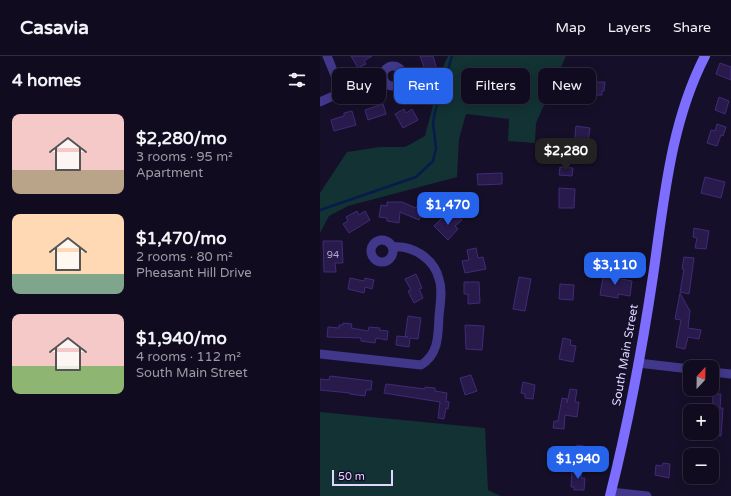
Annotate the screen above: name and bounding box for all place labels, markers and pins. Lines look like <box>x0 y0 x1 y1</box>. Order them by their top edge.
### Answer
pin: $2,280 <box>533 138 599 172</box>
pin: $1,470 <box>415 192 481 226</box>
pin: $3,110 <box>582 252 648 286</box>
pin: $1,940 <box>545 446 611 480</box>

